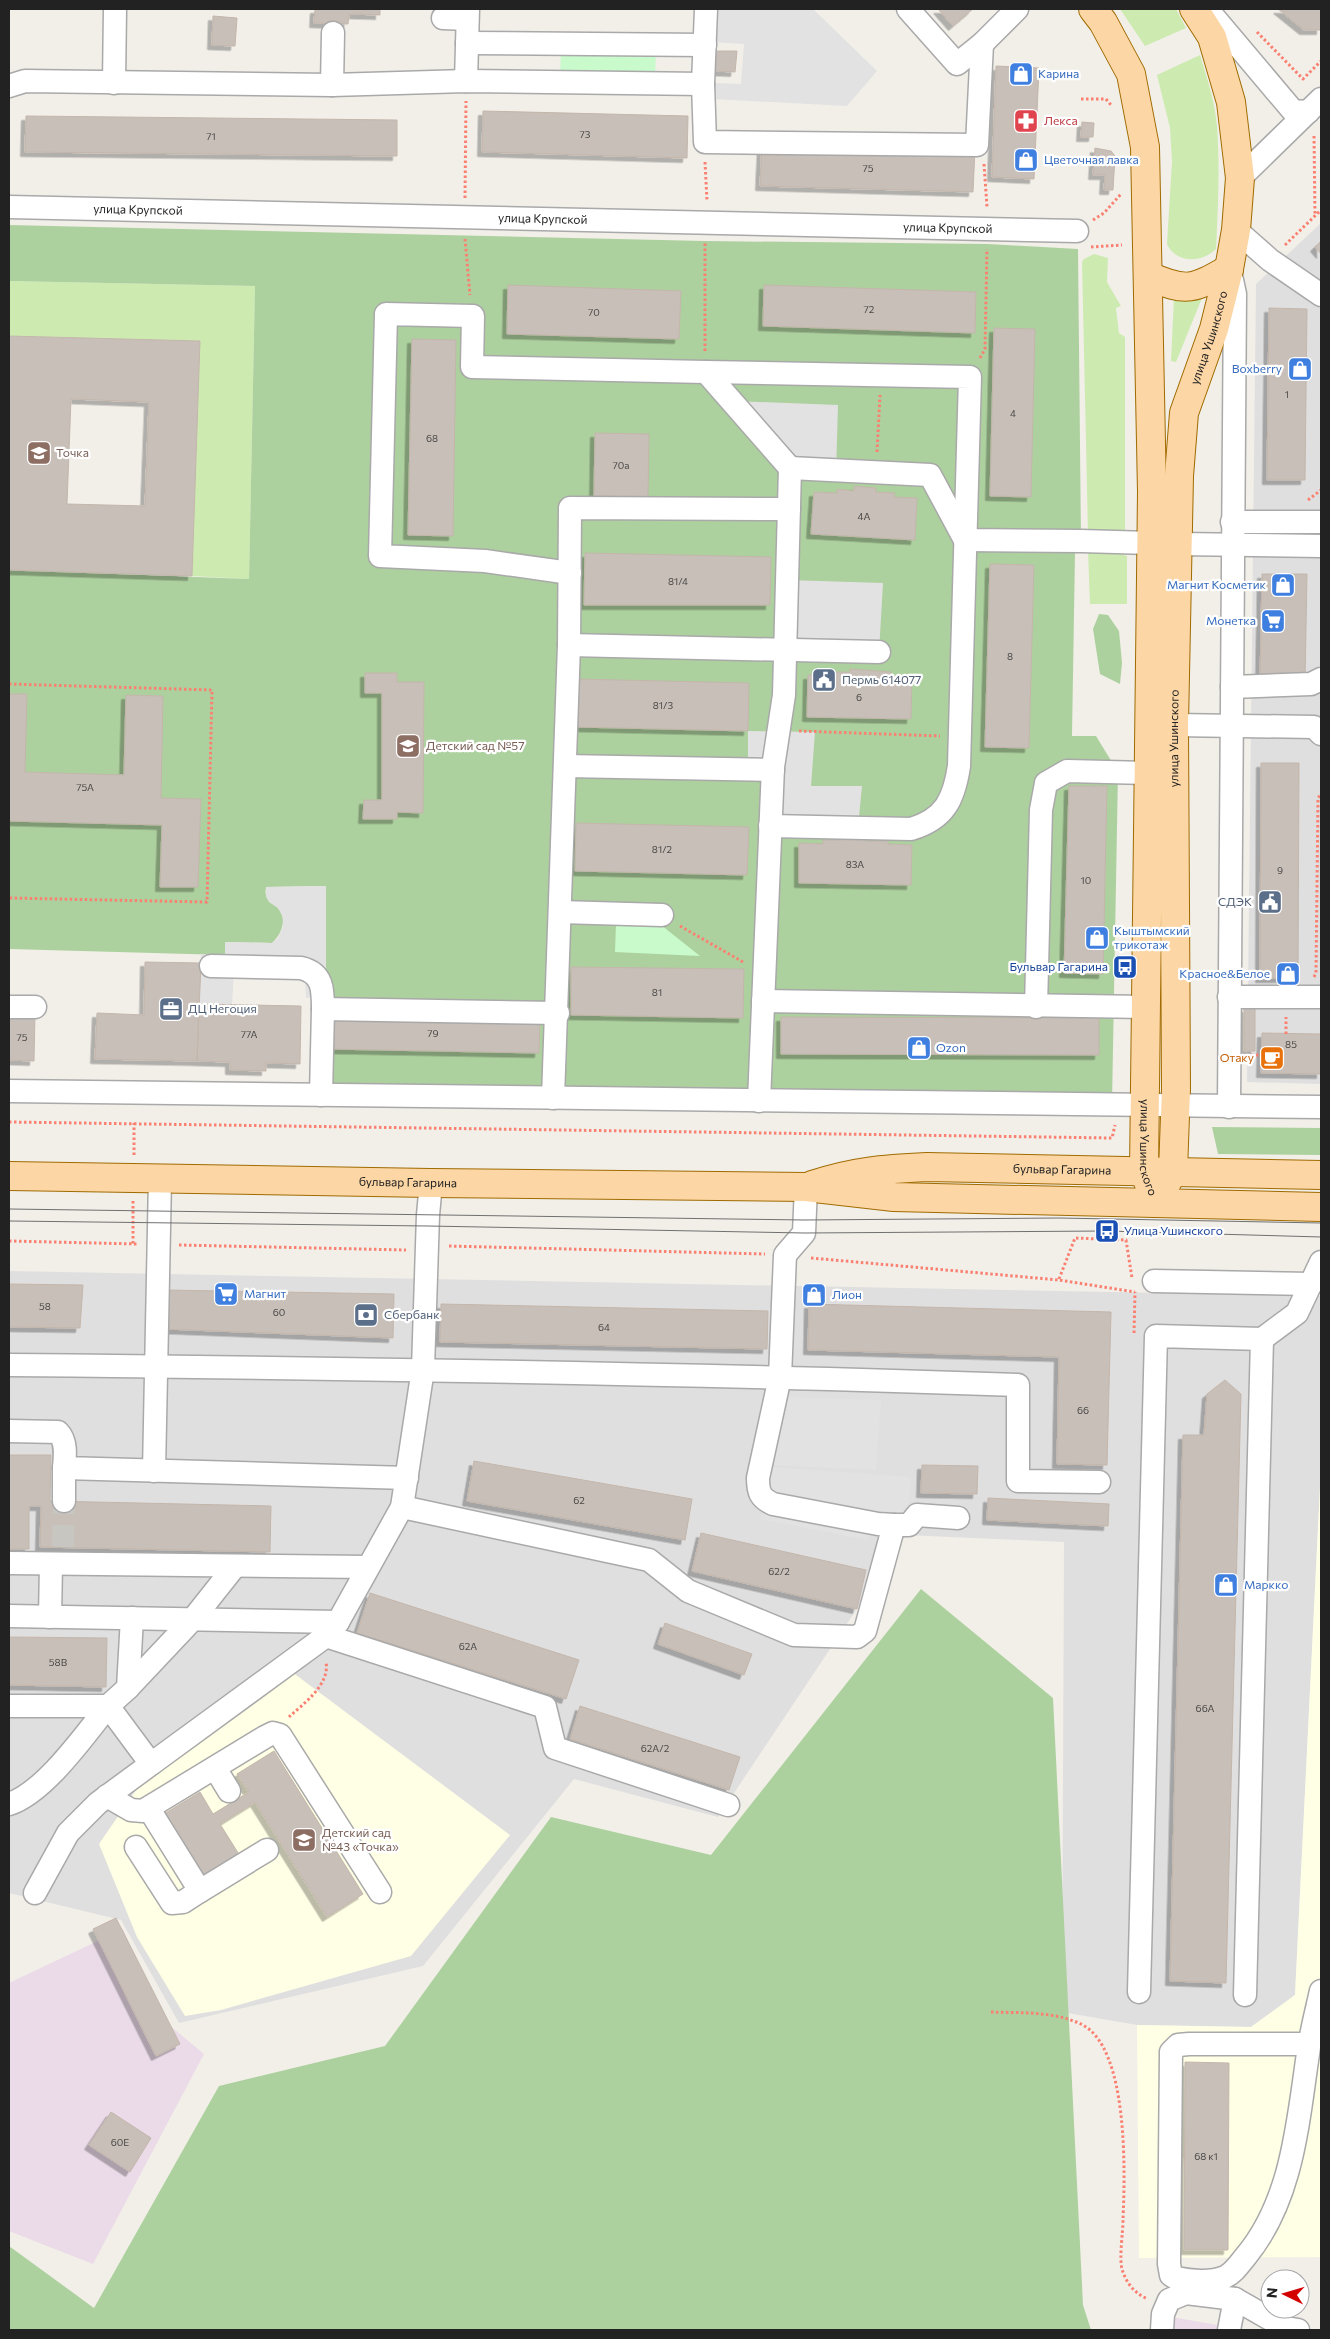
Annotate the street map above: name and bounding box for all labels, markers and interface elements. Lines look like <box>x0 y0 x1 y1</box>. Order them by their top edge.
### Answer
shop icon: Карина <box>1008 61 1034 87</box>
place label: Карина <box>1038 66 1079 80</box>
pharmacy icon: Лекса <box>1013 108 1039 134</box>
place label: Лекса <box>1044 113 1078 127</box>
house number: 73 <box>580 128 591 140</box>
house number: 71 <box>206 130 216 142</box>
shop icon: Цветочная лавка <box>1013 147 1039 173</box>
place label: Цветочная лавка <box>1044 152 1139 166</box>
house number: 75 <box>863 162 874 174</box>
street label: улица Крупской <box>93 201 183 217</box>
street label: улица Крупской <box>498 210 588 226</box>
street label: улица Крупской <box>903 219 993 235</box>
street label: улица Ушинского <box>1187 289 1229 386</box>
house number: 72 <box>864 303 875 315</box>
house number: 70 <box>588 306 600 318</box>
shop icon: Boxberry <box>1287 356 1313 382</box>
place label: Boxberry <box>1232 361 1282 375</box>
house number: 1 <box>1285 388 1289 400</box>
house number: 4 <box>1010 407 1016 419</box>
house number: 68 <box>426 432 438 444</box>
school or university icon: Точка <box>26 440 52 466</box>
place label: Точка <box>56 445 89 459</box>
house number: 70а <box>613 459 629 471</box>
house number: 4А <box>858 510 871 522</box>
shop icon: Магнит Косметик <box>1270 572 1296 598</box>
house number: 81/4 <box>668 575 688 587</box>
place label: Магнит Косметик <box>1167 577 1267 591</box>
supermarket icon: Монетка <box>1260 608 1286 634</box>
place label: Монетка <box>1206 613 1256 627</box>
house number: 8 <box>1007 650 1013 662</box>
public building icon: Пермь 614077 <box>811 667 837 693</box>
place label: Пермь 614077 <box>842 672 921 686</box>
street label: улица Ушинского <box>1166 689 1181 787</box>
house number: 6 <box>856 691 862 703</box>
house number: 81/3 <box>653 699 674 711</box>
school or university icon: Детский сад №57 <box>395 733 421 759</box>
place label: Детский сад №57 <box>426 738 525 752</box>
house number: 75А <box>76 781 94 793</box>
house number: 81/2 <box>652 843 673 855</box>
house number: 83А <box>846 858 864 870</box>
house number: 9 <box>1277 864 1283 876</box>
house number: 10 <box>1081 874 1091 886</box>
public building icon: СДЭК <box>1257 889 1283 915</box>
place label: СДЭК <box>1218 894 1252 908</box>
place label: Кыштымский трикотаж <box>1114 923 1190 951</box>
shop icon: Кыштымский трикотаж <box>1084 925 1110 951</box>
bus stop icon: Бульвар Гагарина <box>1112 954 1138 980</box>
place label: Бульвар Гагарина <box>1010 959 1108 973</box>
shop icon: Красное&Белое <box>1275 961 1301 987</box>
place label: Красное&Белое <box>1179 966 1270 980</box>
house number: 81 <box>652 986 662 998</box>
office icon: ДЦ Негоция <box>158 996 184 1022</box>
place label: ДЦ Негоция <box>188 1001 257 1015</box>
house number: 79 <box>427 1027 439 1039</box>
house number: 77А <box>241 1028 257 1040</box>
house number: 75 <box>17 1031 28 1043</box>
shop icon: Ozon <box>906 1035 932 1061</box>
house number: 85 <box>1285 1038 1297 1050</box>
place label: Ozon <box>936 1040 966 1054</box>
cafe icon: Отаку <box>1259 1045 1285 1071</box>
place label: Отаку <box>1220 1050 1254 1064</box>
street label: улица Ушинского <box>1138 1099 1161 1197</box>
street label: бульвар Гагарина <box>1013 1161 1111 1177</box>
street label: бульвар Гагарина <box>359 1174 457 1189</box>
bus stop icon: Улица Ушинского <box>1094 1218 1120 1244</box>
place label: Улица Ушинского <box>1124 1223 1223 1237</box>
supermarket icon: Магнит <box>213 1281 239 1307</box>
shop icon: Лион <box>801 1282 827 1308</box>
place label: Магнит <box>244 1286 287 1300</box>
place label: Лион <box>832 1287 862 1301</box>
house number: 58 <box>39 1300 51 1312</box>
bank icon: Сбербанк <box>353 1302 379 1328</box>
house number: 60 <box>273 1306 285 1318</box>
place label: Сбербанк <box>384 1307 440 1321</box>
house number: 64 <box>598 1321 610 1333</box>
house number: 66 <box>1077 1404 1089 1416</box>
house number: 62 <box>573 1494 585 1506</box>
house number: 62/2 <box>768 1565 790 1577</box>
shop icon: Маркко <box>1213 1572 1239 1598</box>
place label: Маркко <box>1244 1577 1288 1591</box>
house number: 62А <box>459 1640 477 1652</box>
house number: 58В <box>49 1656 68 1668</box>
house number: 66А <box>1196 1702 1214 1714</box>
house number: 62А/2 <box>641 1742 670 1754</box>
place label: Детский сад №43 «Точка» <box>322 1825 399 1853</box>
school or university icon: Детский сад №43 «Точка» <box>291 1827 317 1853</box>
house number: 60Е <box>111 2136 129 2148</box>
house number: 68 к1 <box>1194 2150 1218 2162</box>
north arrow <box>1260 2269 1310 2319</box>
text: N <box>1263 2287 1280 2299</box>

